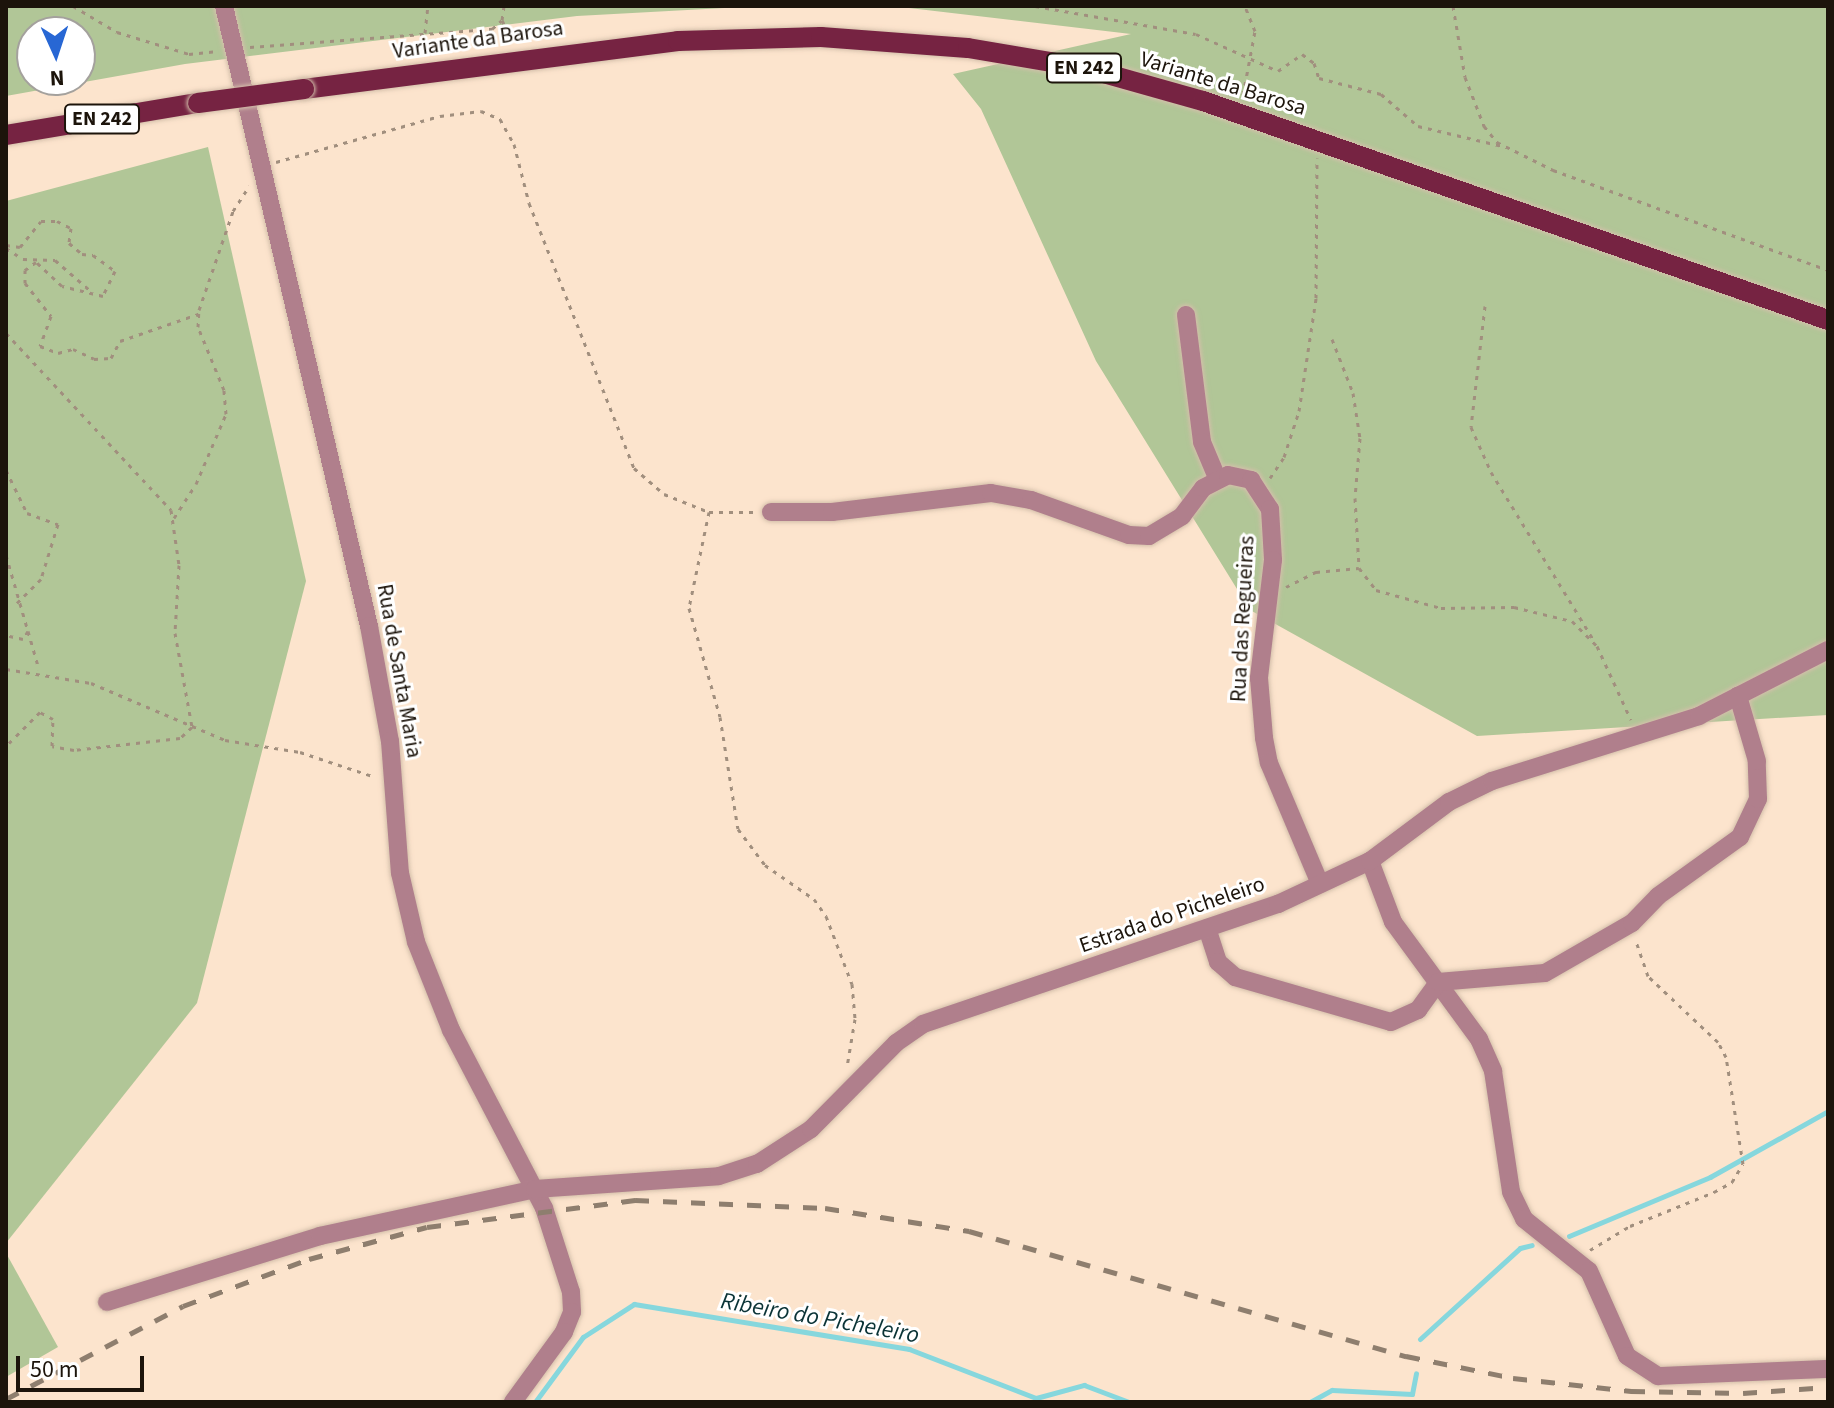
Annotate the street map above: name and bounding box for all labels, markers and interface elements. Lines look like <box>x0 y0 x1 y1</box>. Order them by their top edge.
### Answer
street label: Variante da Barosa <box>391 15 565 65</box>
north arrow <box>16 16 96 96</box>
street label: Variante da Barosa <box>1137 46 1309 122</box>
road number: EN 242 <box>1046 52 1122 84</box>
text: N <box>49 62 65 94</box>
road number: EN 242 <box>64 103 140 135</box>
street label: Rua das Regueiras <box>1225 535 1261 703</box>
street label: Rua de Santa Maria <box>371 582 427 760</box>
street label: Estrada do Picheleiro <box>1076 871 1268 959</box>
water label: Ribeiro do Picheleiro <box>719 1286 921 1350</box>
scale bar <box>20 1340 148 1390</box>
text: 50 m <box>30 1352 79 1387</box>

